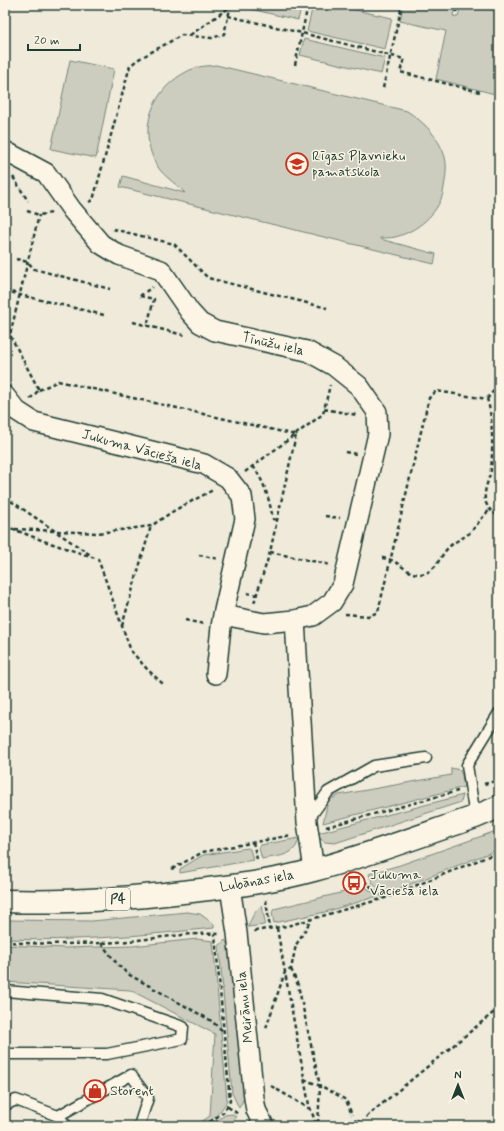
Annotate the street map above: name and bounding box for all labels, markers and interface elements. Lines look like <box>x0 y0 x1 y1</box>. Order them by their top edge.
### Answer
scale bar <box>28 26 80 52</box>
text: 20 m <box>34 33 60 49</box>
place label: Rīgas Pļavnieku pamatskola <box>312 147 405 181</box>
school or university icon: Rīgas Pļavnieku pamatskola <box>284 151 310 177</box>
street label: Tīnūžu iela <box>240 328 306 360</box>
street label: Jukuma Vācieša iela <box>80 425 204 475</box>
street label: Lubānas iela <box>219 866 295 896</box>
place label: Jukuma Vācieša iela <box>370 866 439 900</box>
bus stop icon: Jukuma Vācieša iela <box>341 870 367 896</box>
road number: P4 <box>106 888 130 910</box>
street label: Meirānu iela <box>232 970 258 1044</box>
north arrow <box>438 1065 478 1105</box>
text: N <box>454 1069 462 1083</box>
shop icon: Storent <box>82 1078 108 1104</box>
place label: Storent <box>110 1082 154 1100</box>

